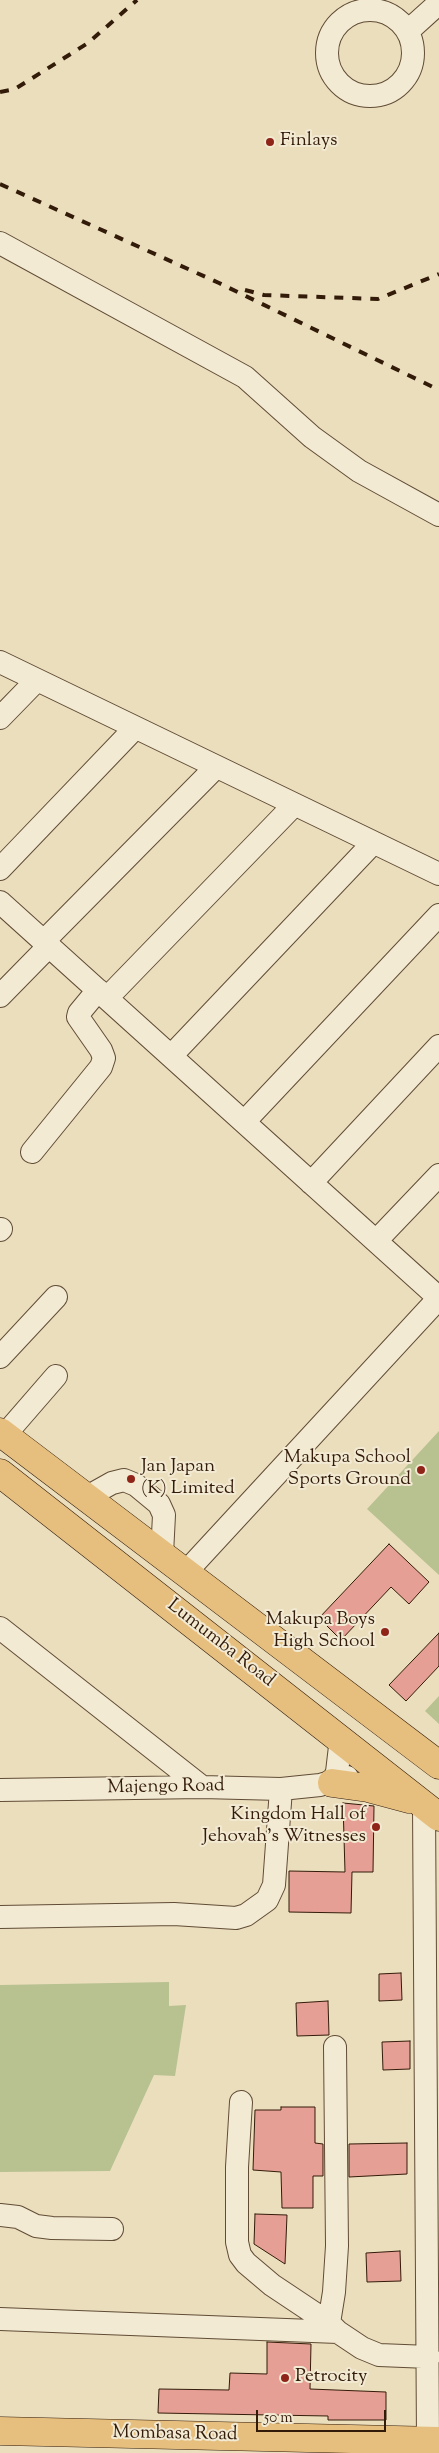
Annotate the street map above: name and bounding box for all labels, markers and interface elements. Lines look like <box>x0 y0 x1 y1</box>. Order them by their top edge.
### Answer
place label: Finlays <box>280 131 338 153</box>
marker: Finlays <box>264 136 276 148</box>
place label: Makupa School Sports Ground <box>284 1448 411 1492</box>
place label: Jan Japan (K) Limited <box>141 1457 235 1501</box>
marker: Makupa School Sports Ground <box>415 1464 427 1476</box>
marker: Jan Japan (K) Limited <box>125 1473 137 1485</box>
street label: Lumumba Road <box>162 1595 278 1693</box>
place label: Makupa Boys High School <box>266 1610 375 1654</box>
marker: Makupa Boys High School <box>379 1626 391 1638</box>
street label: Majengo Road <box>107 1776 225 1800</box>
place label: Kingdom Hall of Jehovah's Witnesses <box>202 1805 366 1849</box>
marker: Kingdom Hall of Jehovah's Witnesses <box>370 1821 382 1833</box>
place label: Petrocity <box>295 2367 368 2389</box>
marker: Petrocity <box>279 2372 291 2384</box>
scale bar <box>259 2400 389 2432</box>
text: 50 m <box>264 2408 293 2429</box>
street label: Mombasa Road <box>112 2423 238 2447</box>

